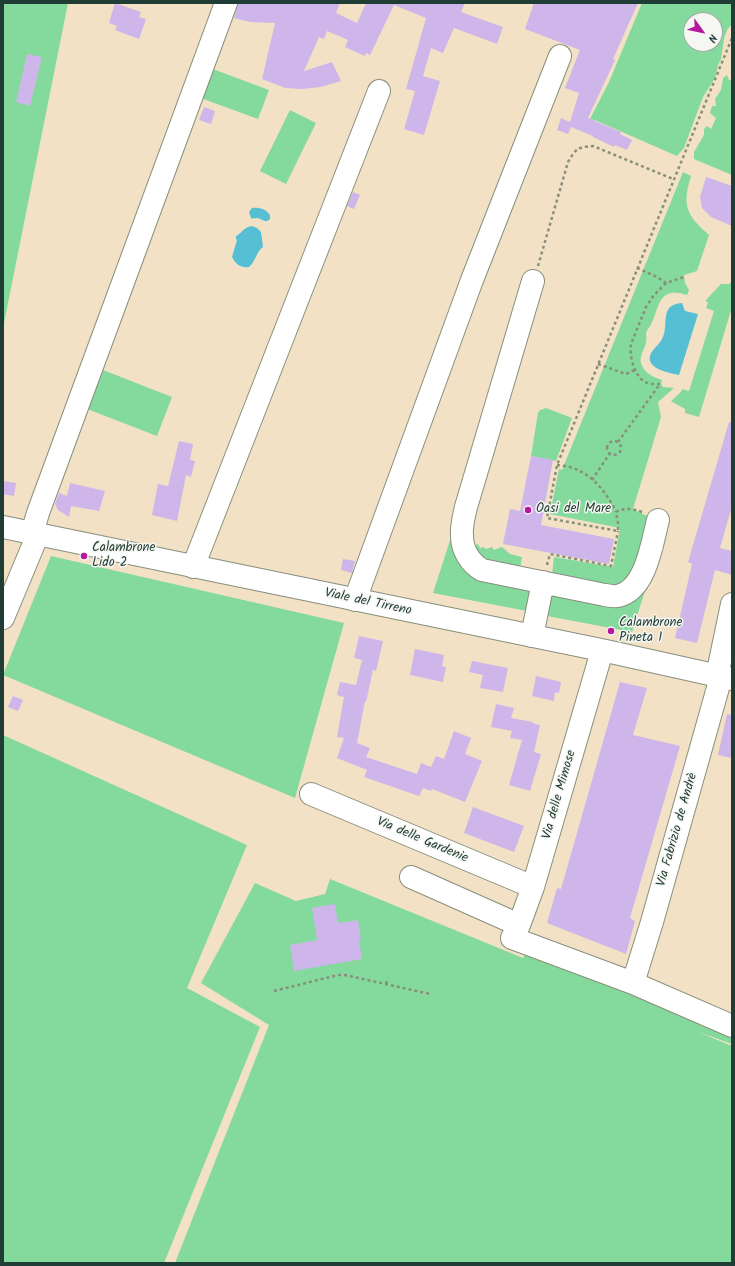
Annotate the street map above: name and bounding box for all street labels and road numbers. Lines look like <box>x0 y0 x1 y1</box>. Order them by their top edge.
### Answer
street label: Viale del Tirreno <box>323 586 413 620</box>
street label: Via delle Mimose <box>540 749 580 841</box>
street label: Via Fabrizio de Andrè <box>654 772 702 888</box>
street label: Via delle Gardenie <box>374 815 470 867</box>

